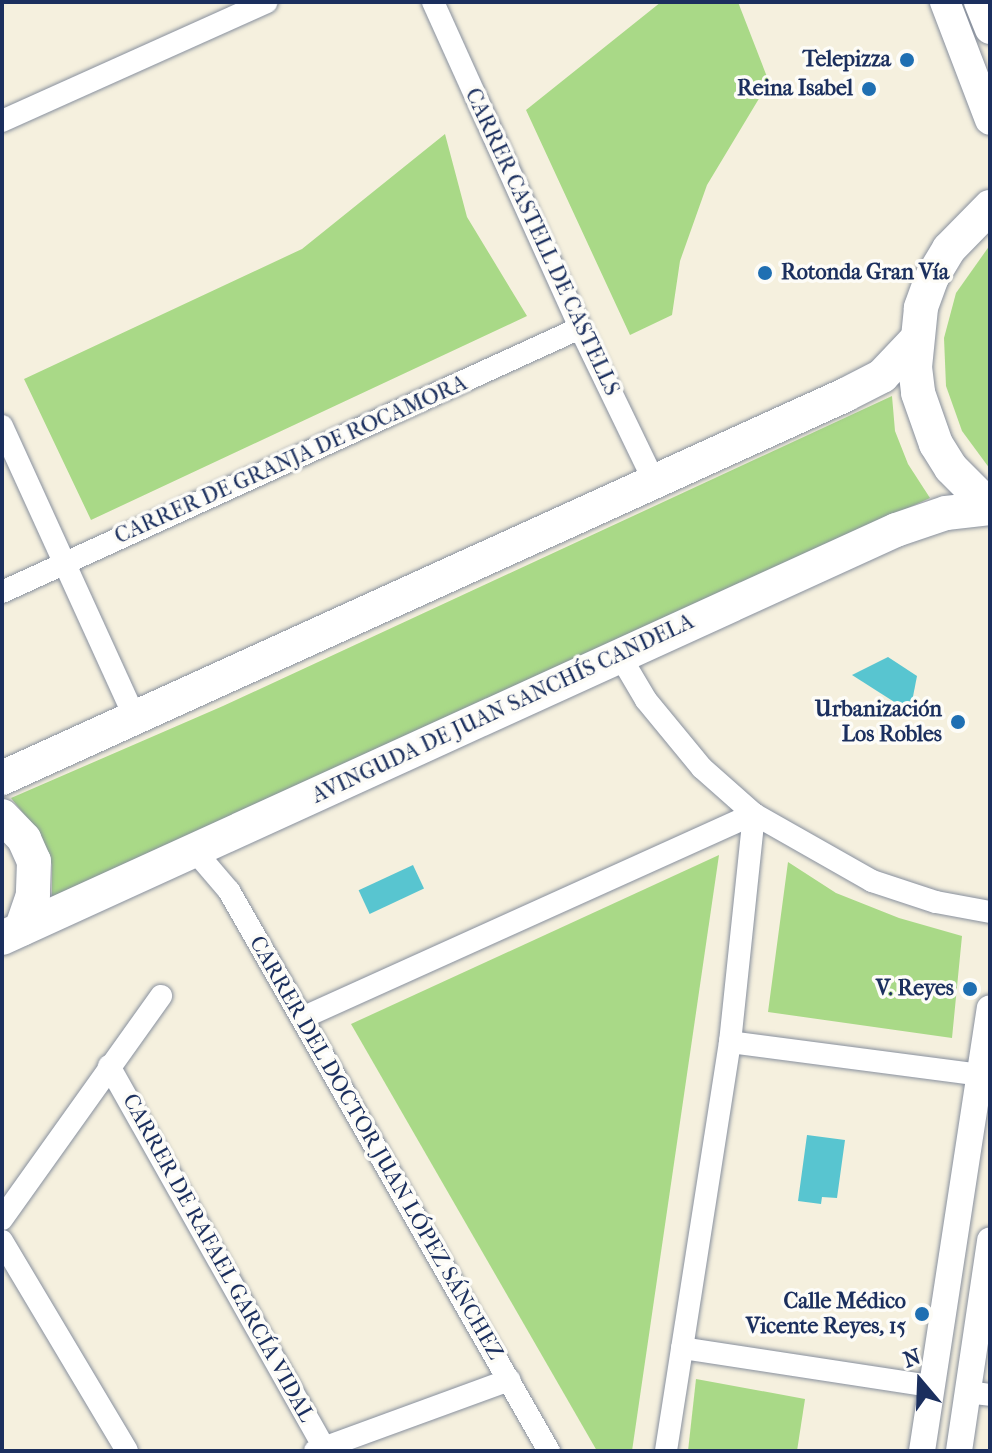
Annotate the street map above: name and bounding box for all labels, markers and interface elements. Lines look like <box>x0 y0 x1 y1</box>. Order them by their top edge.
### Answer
place label: Telepizza <box>802 47 891 73</box>
marker: Telepizza <box>898 51 916 69</box>
place label: Reina Isabel <box>737 76 853 102</box>
marker: Reina Isabel <box>860 80 878 98</box>
street label: CARRER CASTELL DE CASTELLS <box>459 84 625 400</box>
place label: Rotonda Gran Vía <box>781 260 949 286</box>
marker: Rotonda Gran Vía <box>756 264 774 282</box>
street label: CARRER DE GRANJA DE ROCAMORA <box>111 370 471 550</box>
street label: AVINGUDA DE JUAN SANCHÍS CANDELA <box>308 609 698 809</box>
place label: Urbanización Los Robles <box>815 696 942 748</box>
marker: Urbanización Los Robles <box>949 713 967 731</box>
street label: CARRER DEL DOCTOR JUAN LÓPEZ SÁNCHEZ <box>243 931 509 1365</box>
place label: V. Reyes <box>876 976 954 1002</box>
marker: V. Reyes <box>961 980 979 998</box>
street label: CARRER DE RAFAEL GARCÍA VIDAL <box>116 1089 320 1427</box>
place label: Calle Médico Vicente Reyes, 15 <box>746 1288 906 1340</box>
marker: Calle Médico Vicente Reyes, 15 <box>913 1305 931 1323</box>
north arrow <box>880 1341 960 1421</box>
text: N <box>900 1343 924 1373</box>

